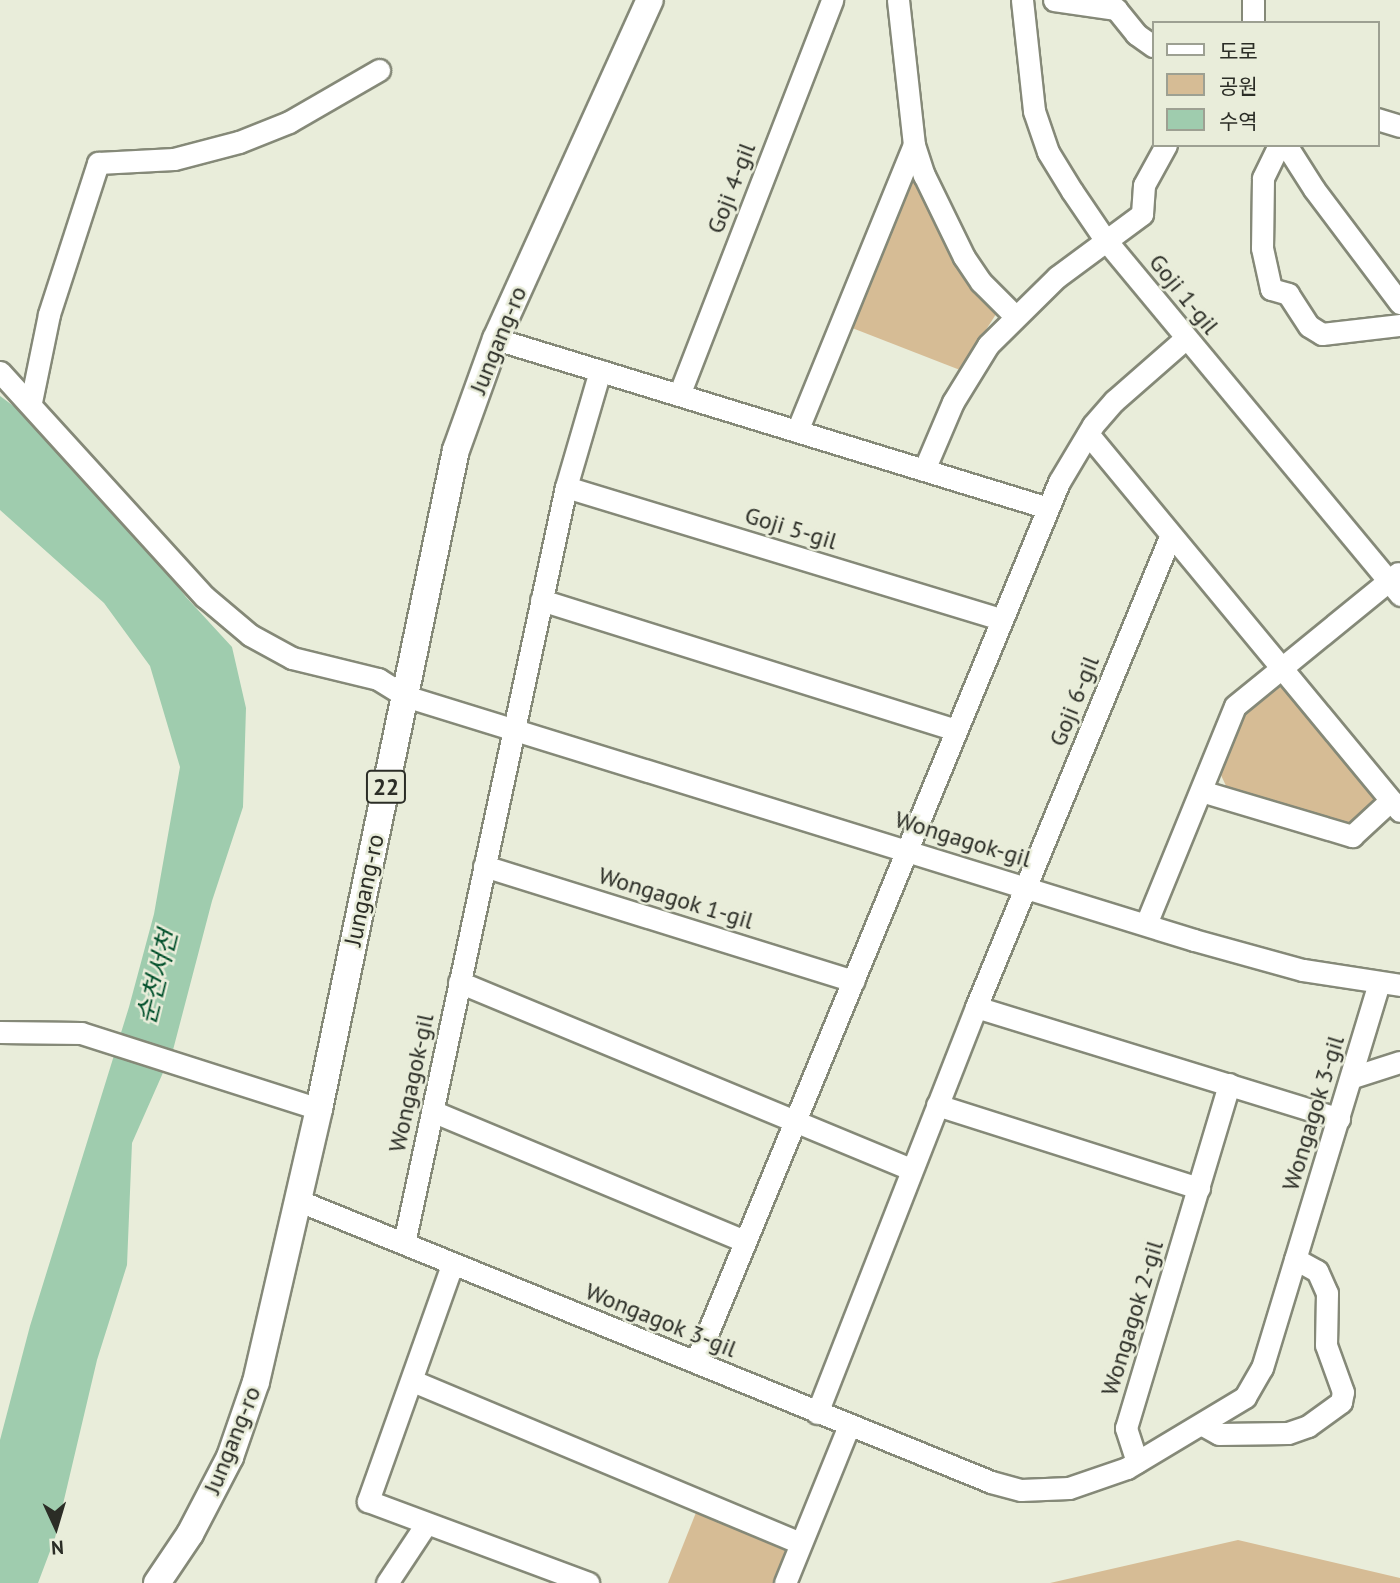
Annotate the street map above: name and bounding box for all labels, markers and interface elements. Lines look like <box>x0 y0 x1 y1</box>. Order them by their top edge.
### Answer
legend <box>1152 21 1379 147</box>
text: 도로 <box>1219 38 1258 65</box>
text: 공원 <box>1219 73 1258 100</box>
text: 수역 <box>1219 108 1258 135</box>
street label: Goji 4-gil <box>701 139 761 237</box>
street label: Goji 1-gil <box>1143 248 1225 340</box>
street label: Jungang-ro <box>463 282 533 398</box>
street label: Goji 5-gil <box>741 500 841 556</box>
street label: Goji 6-gil <box>1043 652 1105 750</box>
road number: 22 <box>365 768 407 806</box>
street label: Wongagok-gil <box>891 805 1035 873</box>
street label: Jungang-ro <box>338 831 390 949</box>
street label: Wongagok 1-gil <box>595 861 757 935</box>
water label: 순천서천 <box>130 927 184 1027</box>
street label: Wongagok-gil <box>382 1011 440 1155</box>
street label: Wongagok 3-gil <box>1276 1032 1350 1194</box>
street label: Wongagok 2-gil <box>1095 1237 1169 1399</box>
street label: Wongagok 3-gil <box>581 1276 741 1364</box>
street label: Jungang-ro <box>197 1382 267 1498</box>
north arrow <box>21 1492 91 1562</box>
text: N <box>50 1536 65 1560</box>

